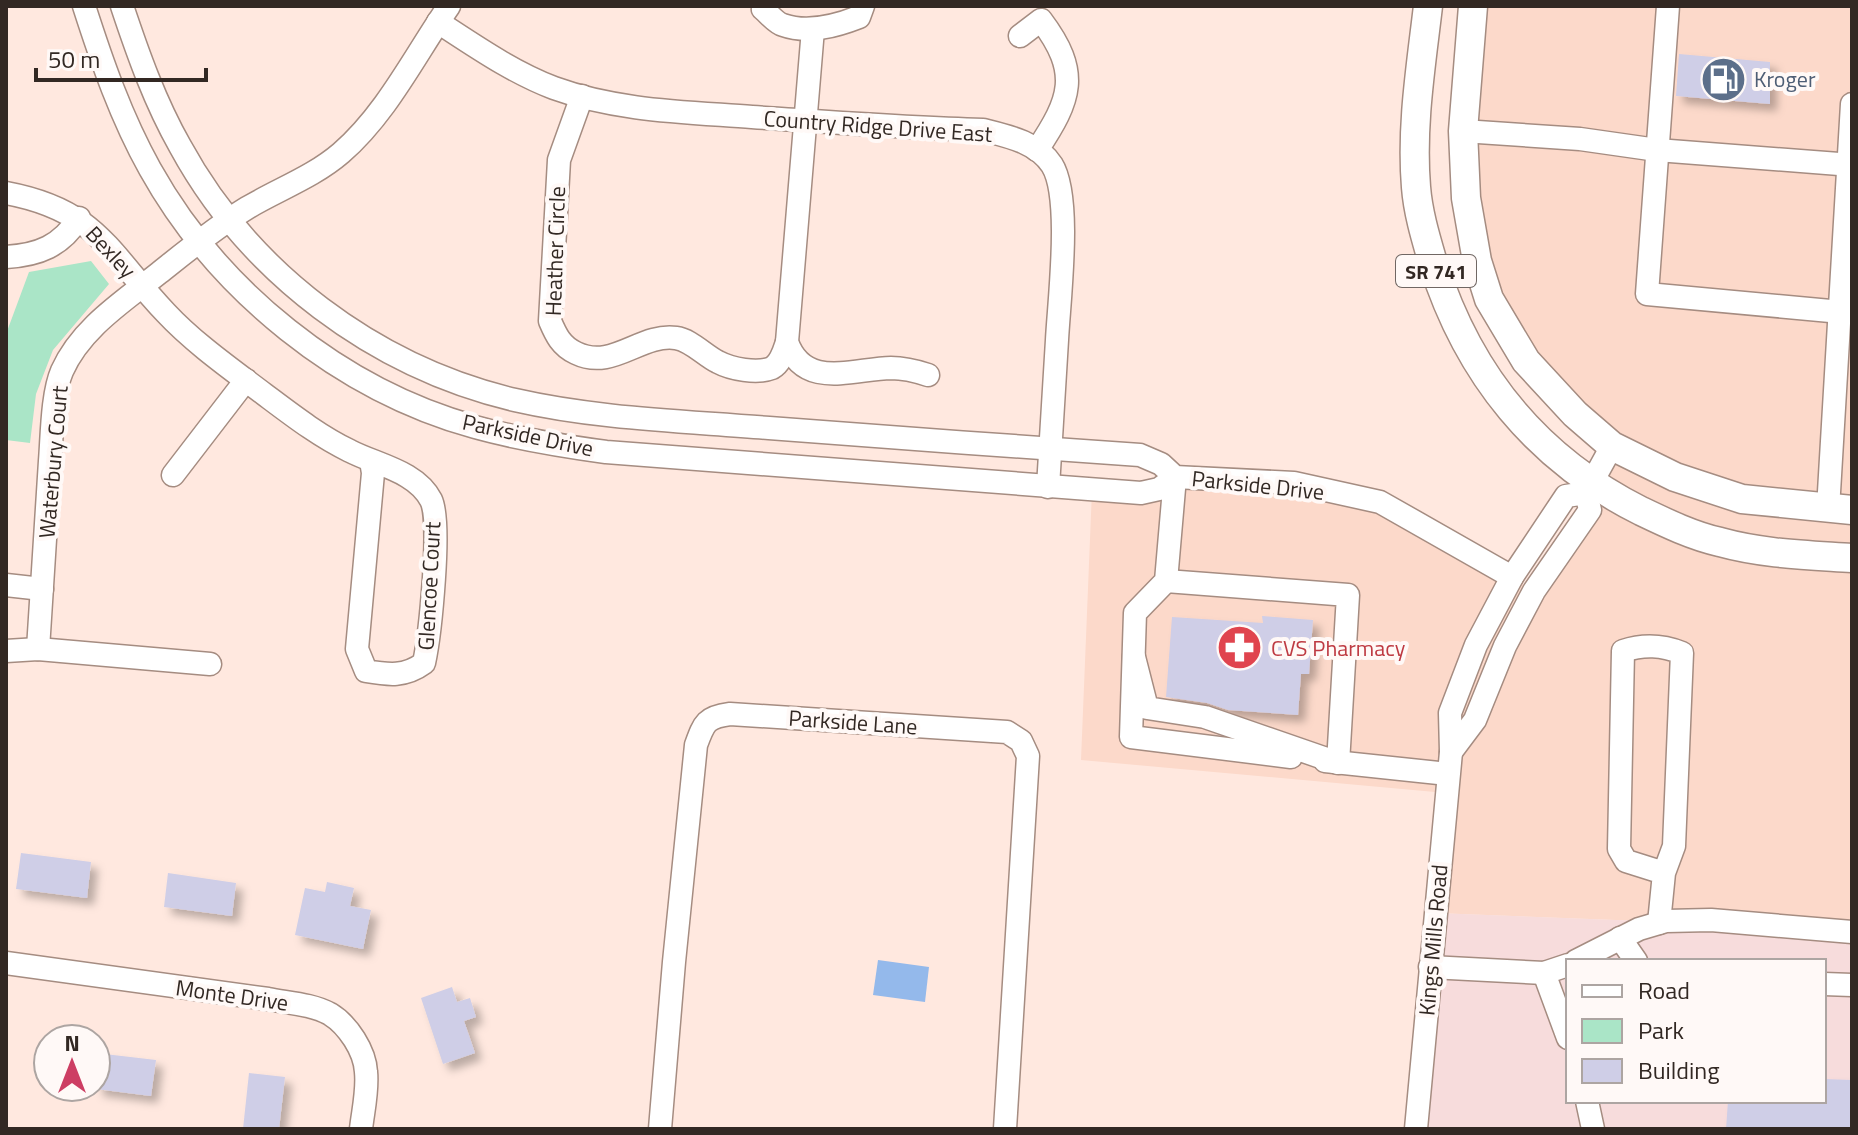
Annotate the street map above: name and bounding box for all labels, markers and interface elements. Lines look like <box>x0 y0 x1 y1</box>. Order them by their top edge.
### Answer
scale bar <box>36 32 206 82</box>
text: 50 m <box>48 41 100 77</box>
fuel station icon: Kroger <box>1699 55 1747 103</box>
place label: Kroger <box>1754 62 1816 96</box>
street label: Country Ridge Drive East <box>763 101 994 151</box>
street label: Heather Circle <box>536 185 574 317</box>
street label: Bexley <box>78 218 145 286</box>
road number: SR 741 <box>1396 255 1476 287</box>
street label: Waterbury Court <box>29 384 77 540</box>
street label: Parkside Drive <box>459 405 597 465</box>
street label: Parkside Drive <box>1190 461 1326 509</box>
street label: Glencoe Court <box>409 520 449 651</box>
pharmacy icon: CVS Pharmacy <box>1216 624 1264 672</box>
place label: CVS Pharmacy <box>1271 631 1406 665</box>
street label: Parkside Lane <box>787 701 919 743</box>
street label: Kings Mills Road <box>1409 863 1457 1017</box>
legend <box>1566 959 1826 1103</box>
street label: Monte Drive <box>173 970 291 1020</box>
text: Road <box>1638 972 1690 1008</box>
text: Park <box>1638 1012 1684 1048</box>
north arrow <box>32 1023 112 1103</box>
text: N <box>64 1026 80 1060</box>
text: Building <box>1638 1052 1720 1088</box>

